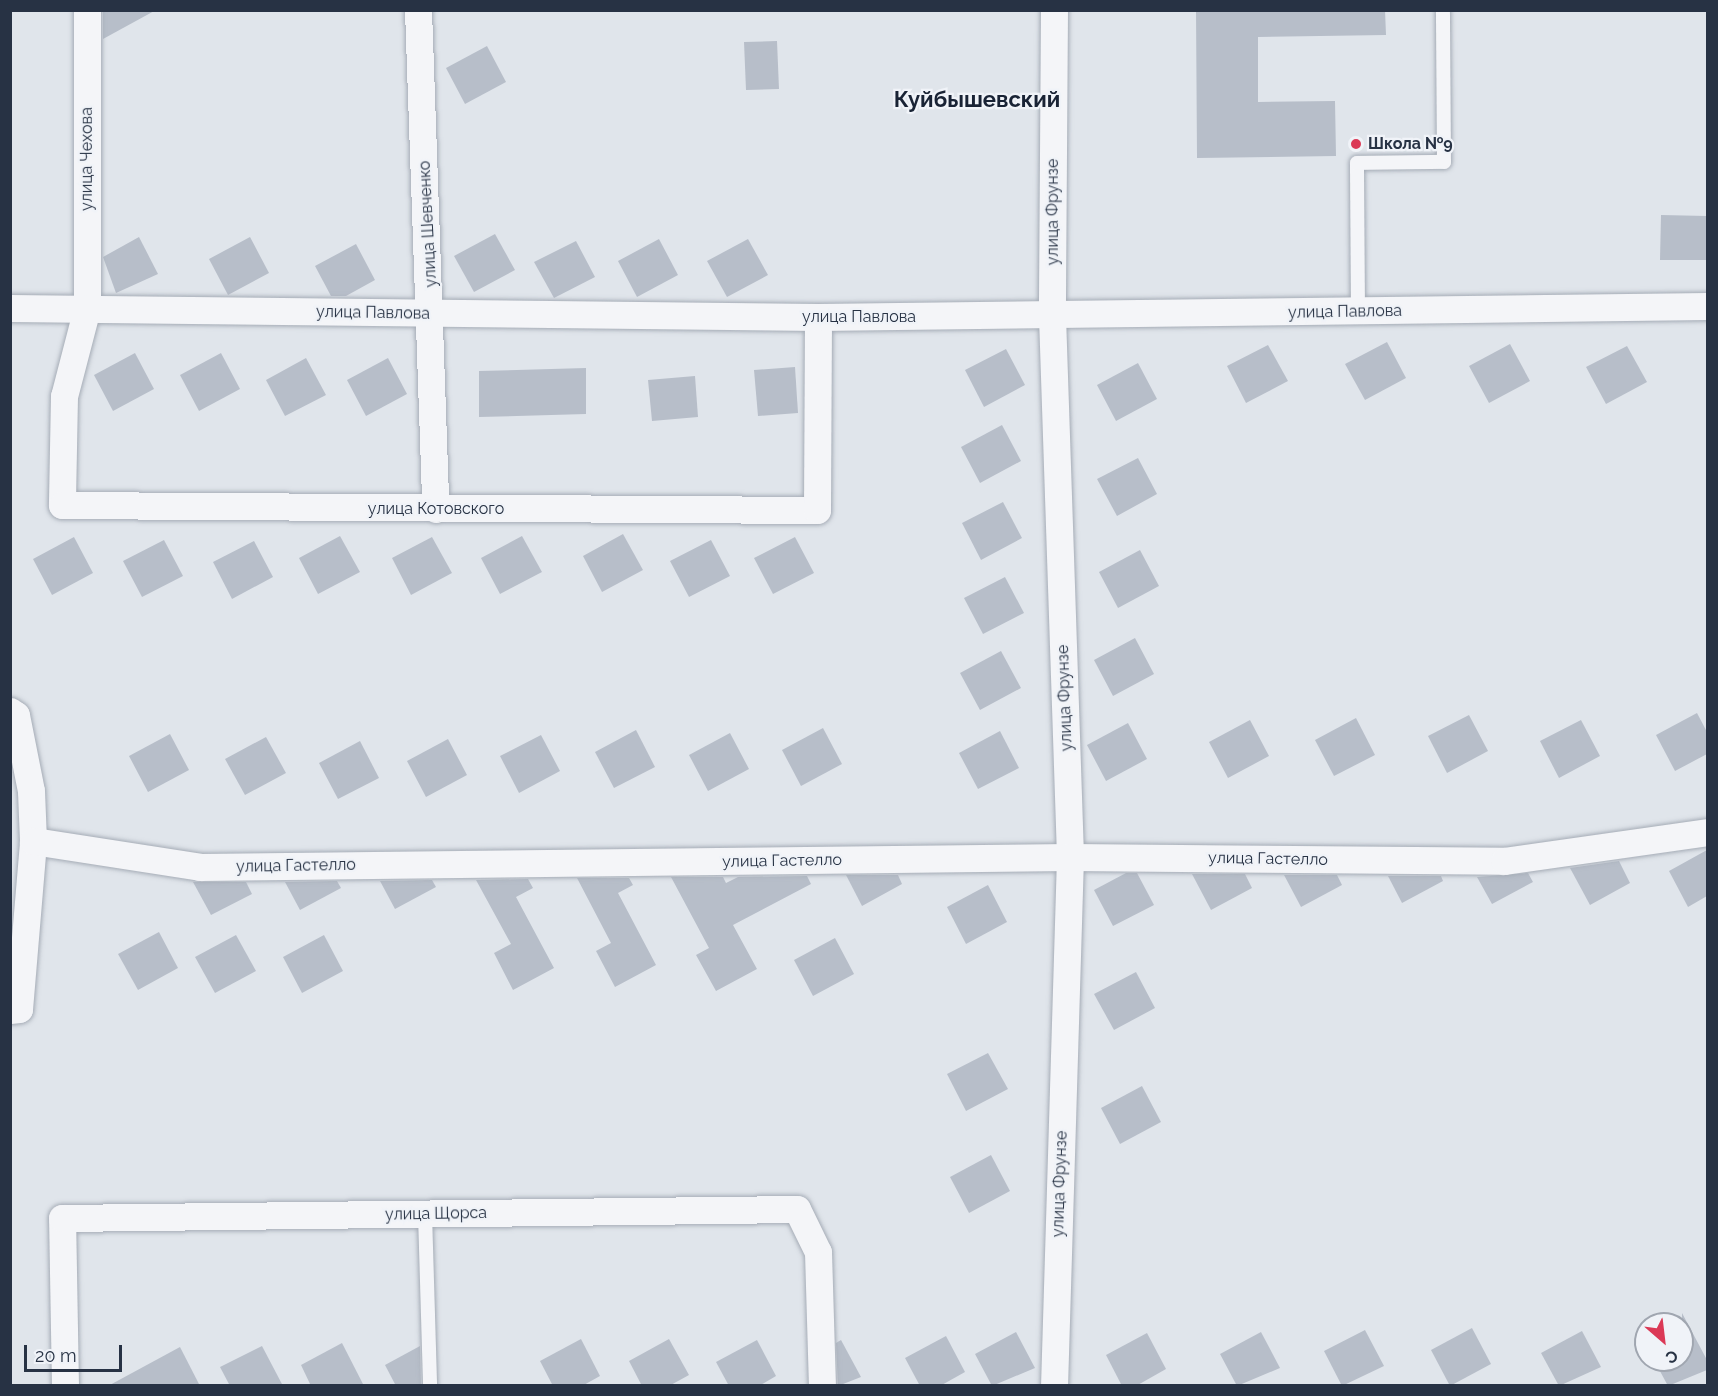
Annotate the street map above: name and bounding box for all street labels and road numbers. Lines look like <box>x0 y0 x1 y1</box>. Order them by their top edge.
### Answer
street label: улица Чехова <box>77 107 97 211</box>
street label: улица Фрунзе <box>1043 159 1063 265</box>
street label: улица Шевченко <box>415 160 441 288</box>
street label: улица Павлова <box>1288 301 1402 323</box>
street label: улица Павлова <box>316 302 430 324</box>
street label: улица Павлова <box>802 307 916 327</box>
street label: улица Котовского <box>368 499 504 519</box>
street label: улица Фрунзе <box>1054 644 1076 752</box>
street label: улица Гастелло <box>1208 848 1328 870</box>
street label: улица Гастелло <box>722 850 842 872</box>
street label: улица Гастелло <box>236 855 356 877</box>
street label: улица Фрунзе <box>1049 1130 1071 1238</box>
street label: улица Щорса <box>385 1204 487 1224</box>

